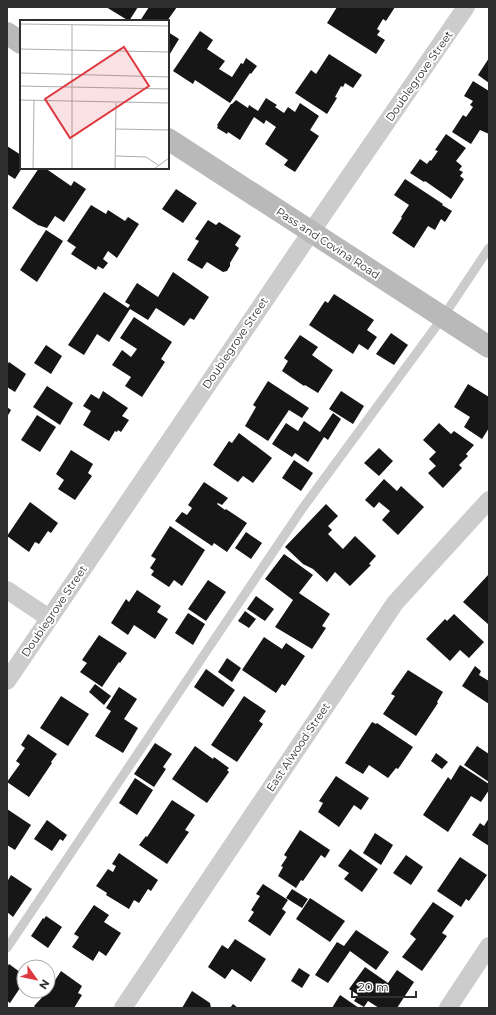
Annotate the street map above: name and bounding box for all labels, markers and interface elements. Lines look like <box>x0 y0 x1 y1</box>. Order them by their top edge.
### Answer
inset map <box>20 20 169 169</box>
street label: Doublegrove Street <box>382 28 456 124</box>
street label: Pass and Covina Road <box>273 204 383 282</box>
street label: Doublegrove Street <box>199 294 271 392</box>
street label: Doublegrove Street <box>18 562 90 660</box>
street label: East Alwood Street <box>263 699 333 794</box>
north arrow <box>16 959 56 999</box>
scale bar <box>352 973 416 999</box>
text: N <box>36 977 53 992</box>
text: 20 m <box>358 979 389 994</box>

